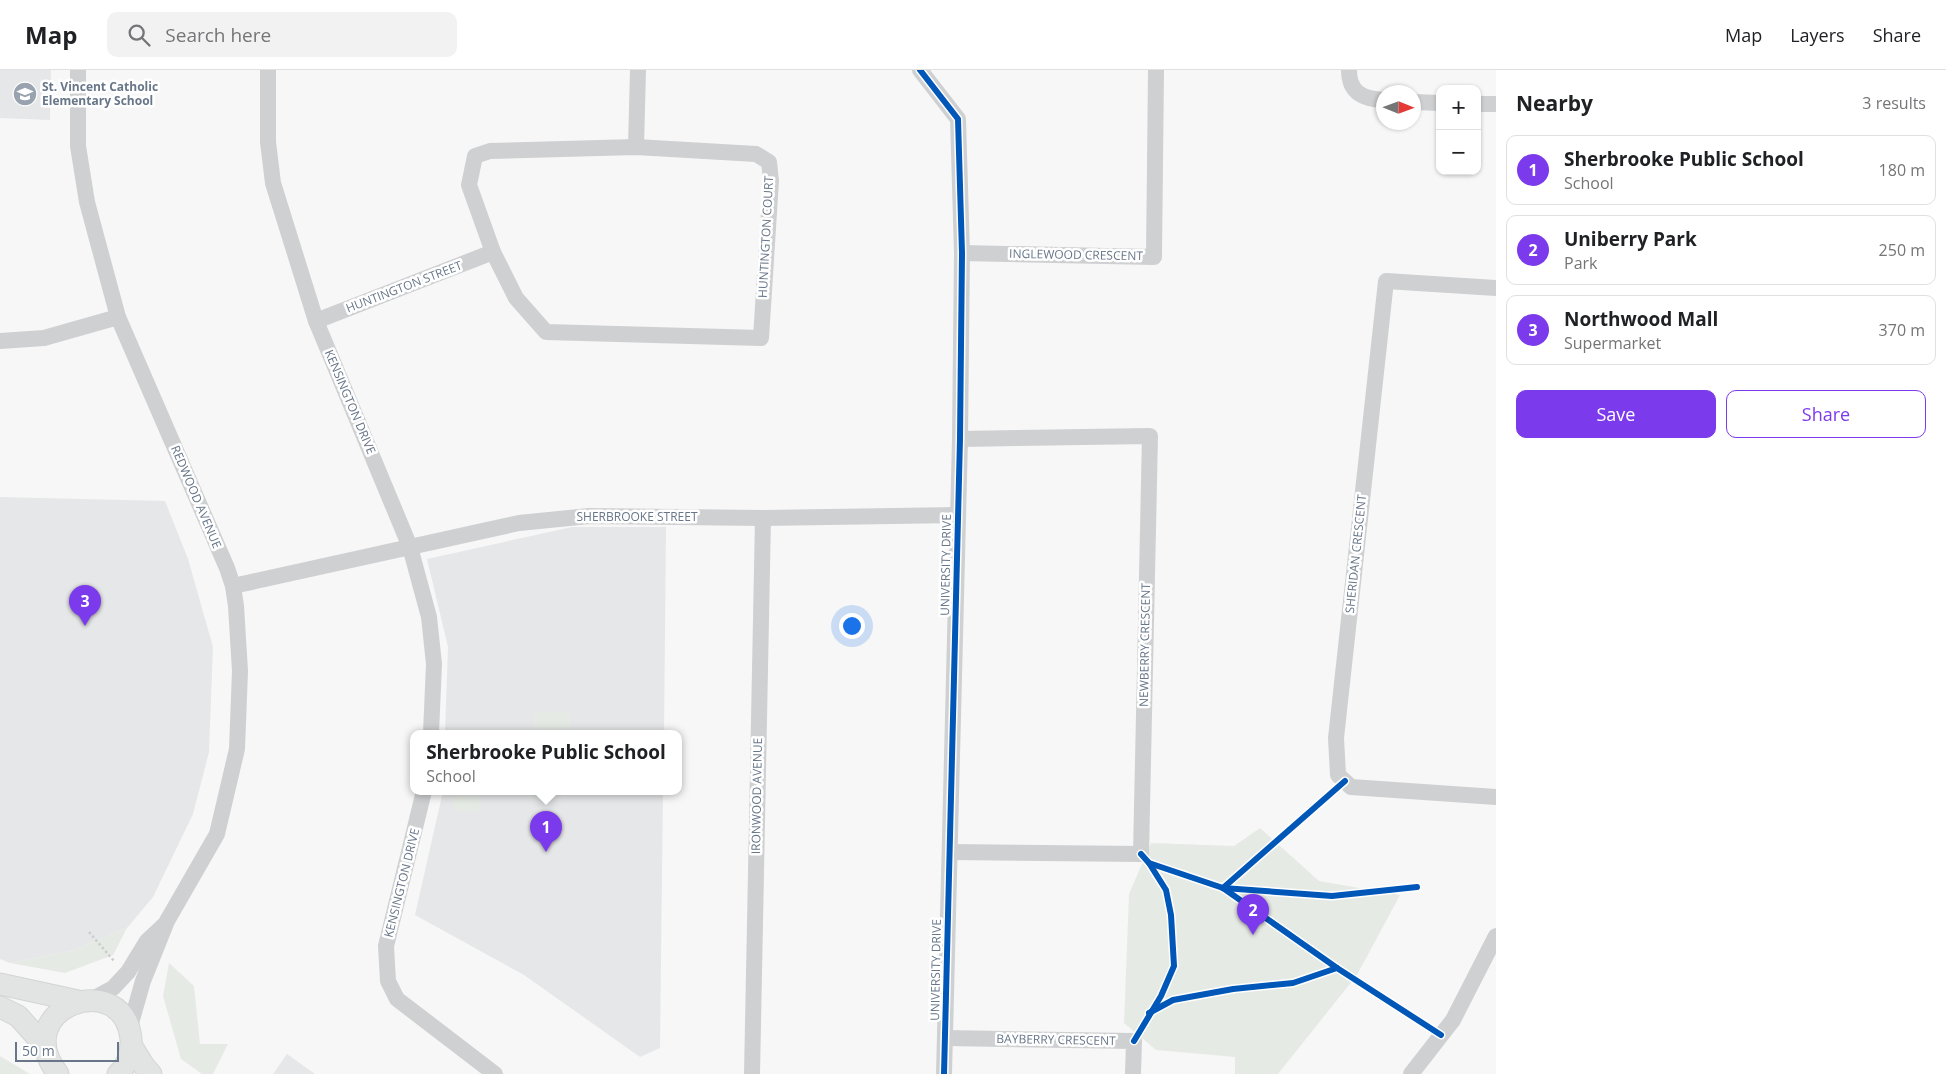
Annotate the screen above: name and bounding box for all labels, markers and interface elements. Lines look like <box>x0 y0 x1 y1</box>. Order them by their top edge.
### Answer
search box <box>107 12 457 57</box>
text: Map <box>25 18 77 51</box>
icon: search <box>125 21 153 49</box>
text: Search here <box>165 22 271 48</box>
text: Map <box>1725 23 1762 47</box>
text: Layers <box>1790 23 1845 47</box>
text: Share <box>1873 23 1921 47</box>
place label: St. Vincent Catholic Elementary School <box>42 78 158 109</box>
school or university icon: St. Vincent Catholic Elementary School <box>12 81 38 107</box>
north arrow <box>1376 85 1421 130</box>
map controls <box>1436 85 1481 175</box>
button: + <box>1436 85 1481 130</box>
text: Nearby <box>1516 89 1593 117</box>
text: 3 results <box>1862 92 1926 114</box>
button: − <box>1436 130 1481 175</box>
text: Sherbrooke Public School <box>1564 146 1804 172</box>
text: 1 <box>1528 159 1538 181</box>
text: 180 m <box>1879 159 1925 181</box>
text: School <box>1564 172 1614 194</box>
street label: HUNTINGTON COURT <box>754 175 777 298</box>
text: Uniberry Park <box>1564 226 1697 252</box>
text: 2 <box>1528 239 1538 261</box>
text: 250 m <box>1879 239 1925 261</box>
street label: INGLEWOOD CRESCENT <box>1009 245 1143 264</box>
text: Park <box>1564 252 1597 274</box>
street label: HUNTINGTON STREET <box>343 256 465 317</box>
text: Northwood Mall <box>1564 306 1718 332</box>
text: 3 <box>1528 319 1538 341</box>
text: 370 m <box>1879 319 1925 341</box>
text: Supermarket <box>1564 332 1661 354</box>
street label: KENSINGTON DRIVE <box>321 347 380 457</box>
button: Save <box>1516 390 1716 438</box>
button: Share <box>1726 390 1926 438</box>
street label: REDWOOD AVENUE <box>167 443 226 551</box>
street label: SHERIDAN CRESCENT <box>1341 493 1370 614</box>
street label: SHERBROOKE STREET <box>576 508 698 525</box>
street label: UNIVERSITY DRIVE <box>936 514 955 616</box>
street label: NEWBERRY CRESCENT <box>1135 583 1154 707</box>
pin: 3 <box>69 585 101 626</box>
your location <box>839 613 865 639</box>
popup <box>410 730 682 795</box>
street label: IRONWOOD AVENUE <box>747 738 766 854</box>
text: Sherbrooke Public School <box>426 739 666 765</box>
text: School <box>426 765 476 787</box>
pin: 1 <box>530 811 562 852</box>
street label: KENSINGTON DRIVE <box>380 826 423 939</box>
pin: 2 <box>1237 894 1269 935</box>
street label: UNIVERSITY DRIVE <box>926 919 945 1021</box>
street label: BAYBERRY CRESCENT <box>996 1030 1116 1049</box>
scale bar <box>15 1039 119 1062</box>
text: 50 m <box>22 1041 55 1060</box>

